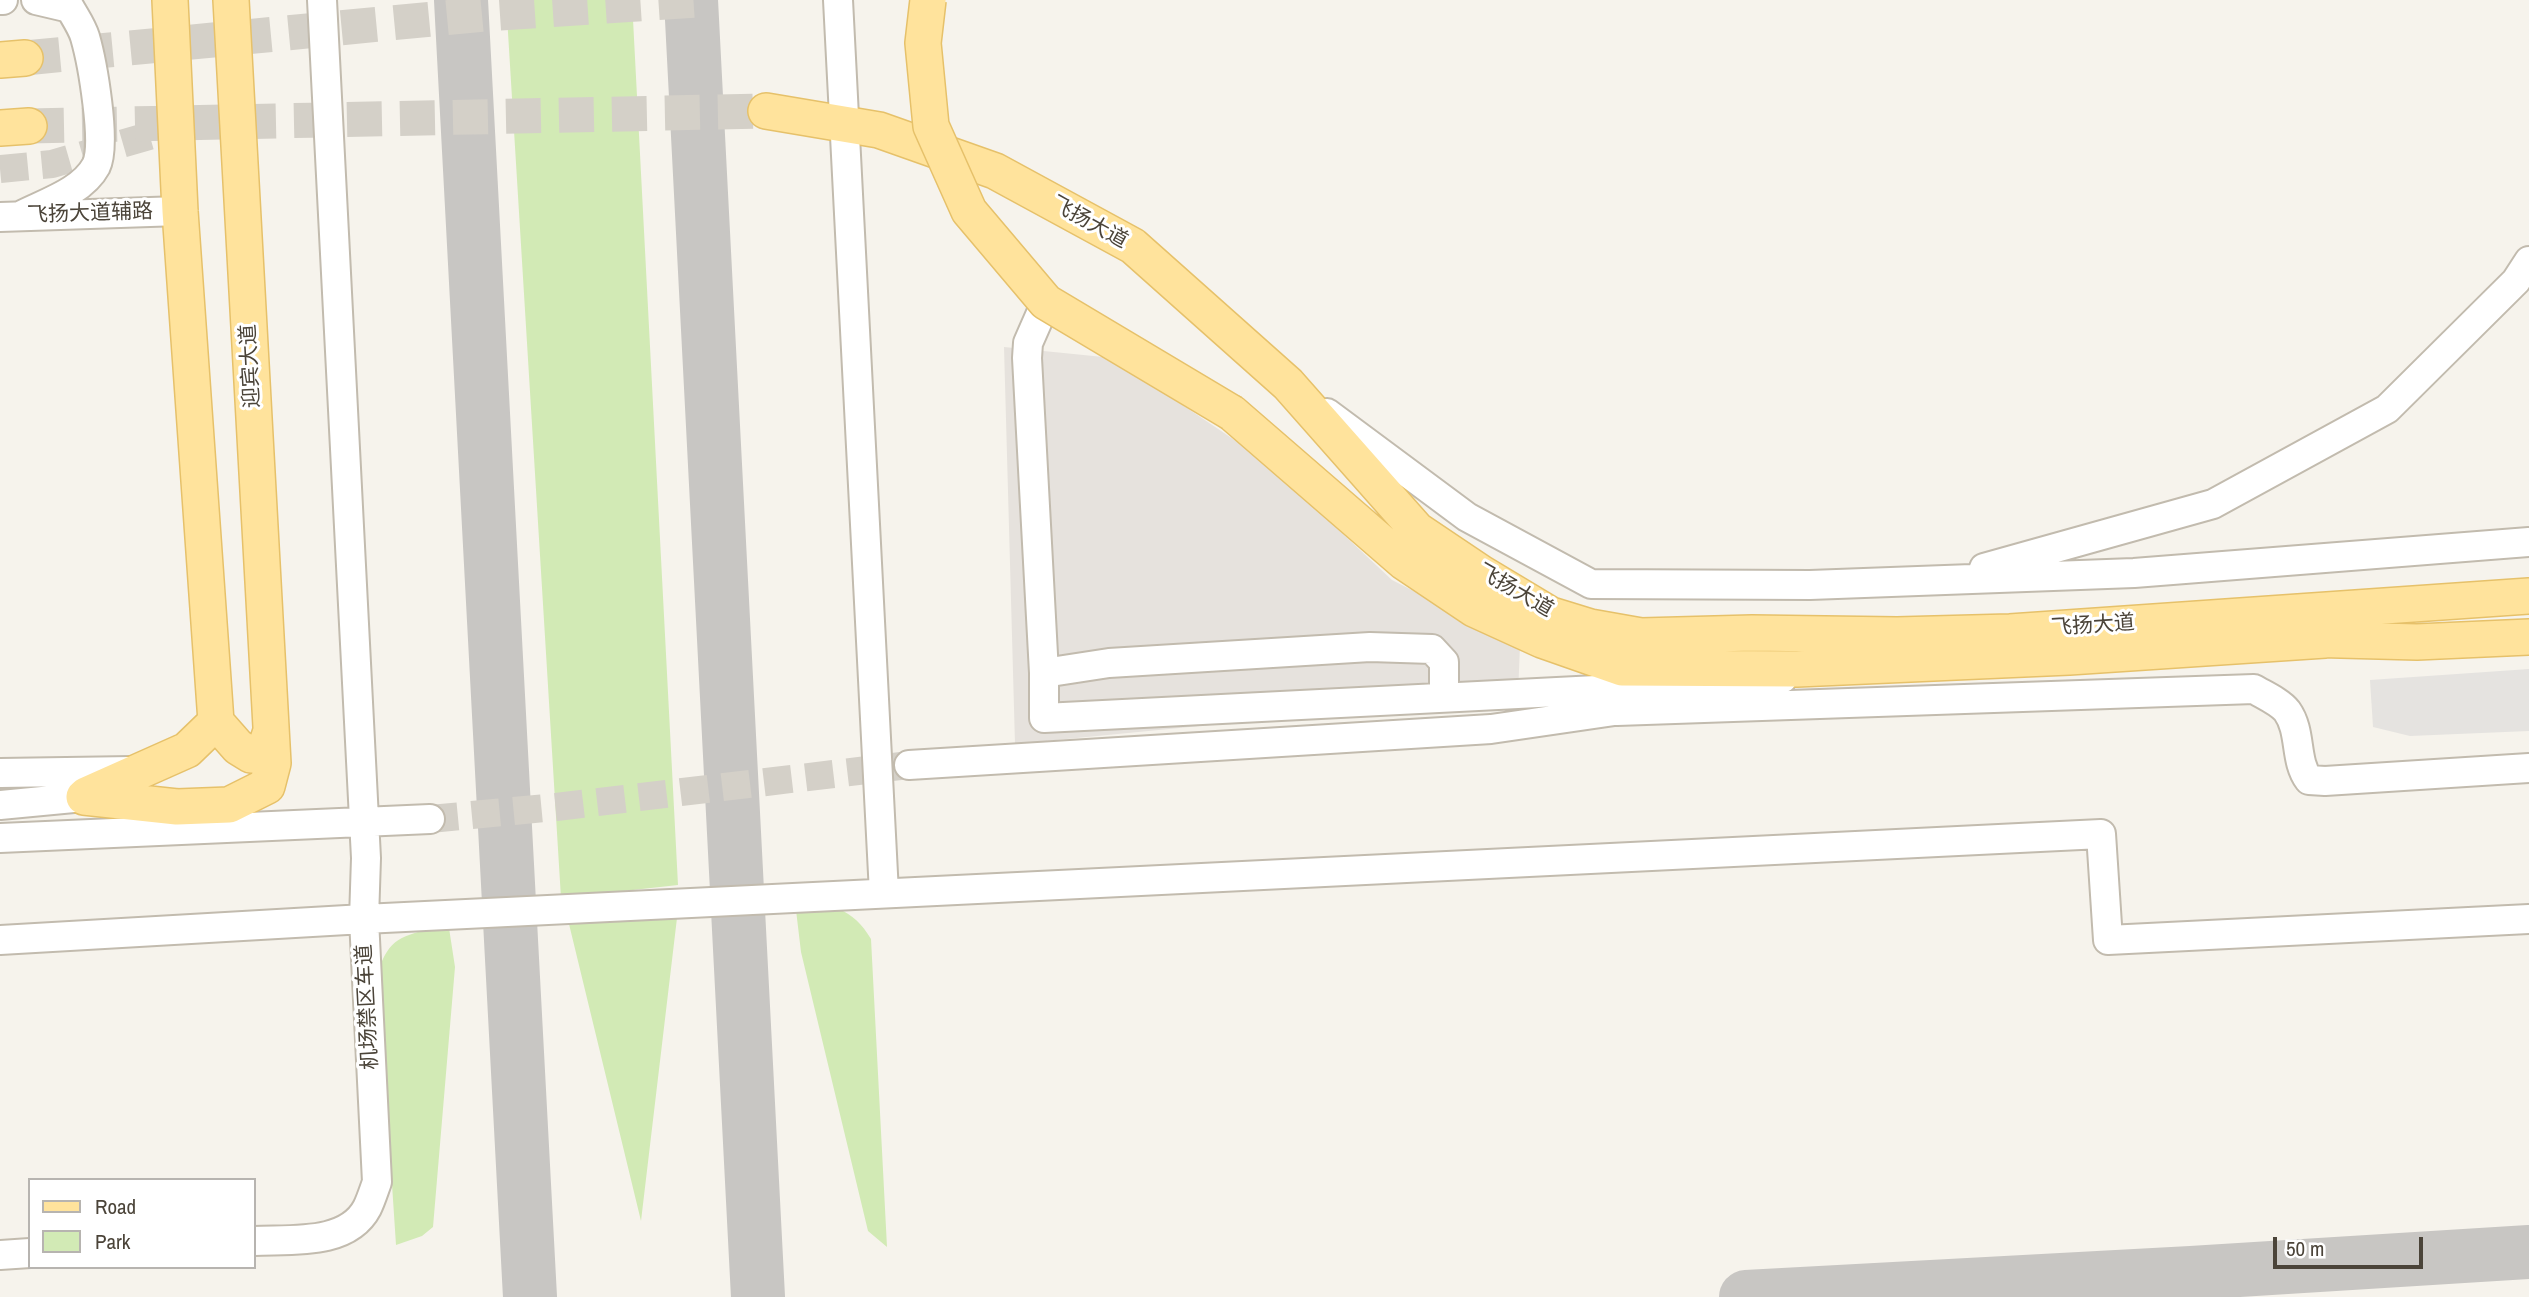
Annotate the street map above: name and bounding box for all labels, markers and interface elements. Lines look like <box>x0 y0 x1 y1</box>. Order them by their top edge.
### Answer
street label: 飞扬大道 <box>1046 192 1132 254</box>
street label: 飞扬大道辅路 <box>27 199 153 229</box>
street label: 迎宾大道 <box>236 323 266 409</box>
street label: 飞扬大道 <box>1472 559 1558 623</box>
street label: 飞扬大道 <box>2050 611 2136 641</box>
street label: 机场禁区车道 <box>352 943 384 1071</box>
legend <box>28 1178 256 1269</box>
text: Road <box>95 1192 136 1221</box>
scale bar <box>2277 1224 2428 1268</box>
text: Park <box>95 1227 130 1256</box>
text: 50 m <box>2286 1234 2324 1263</box>

